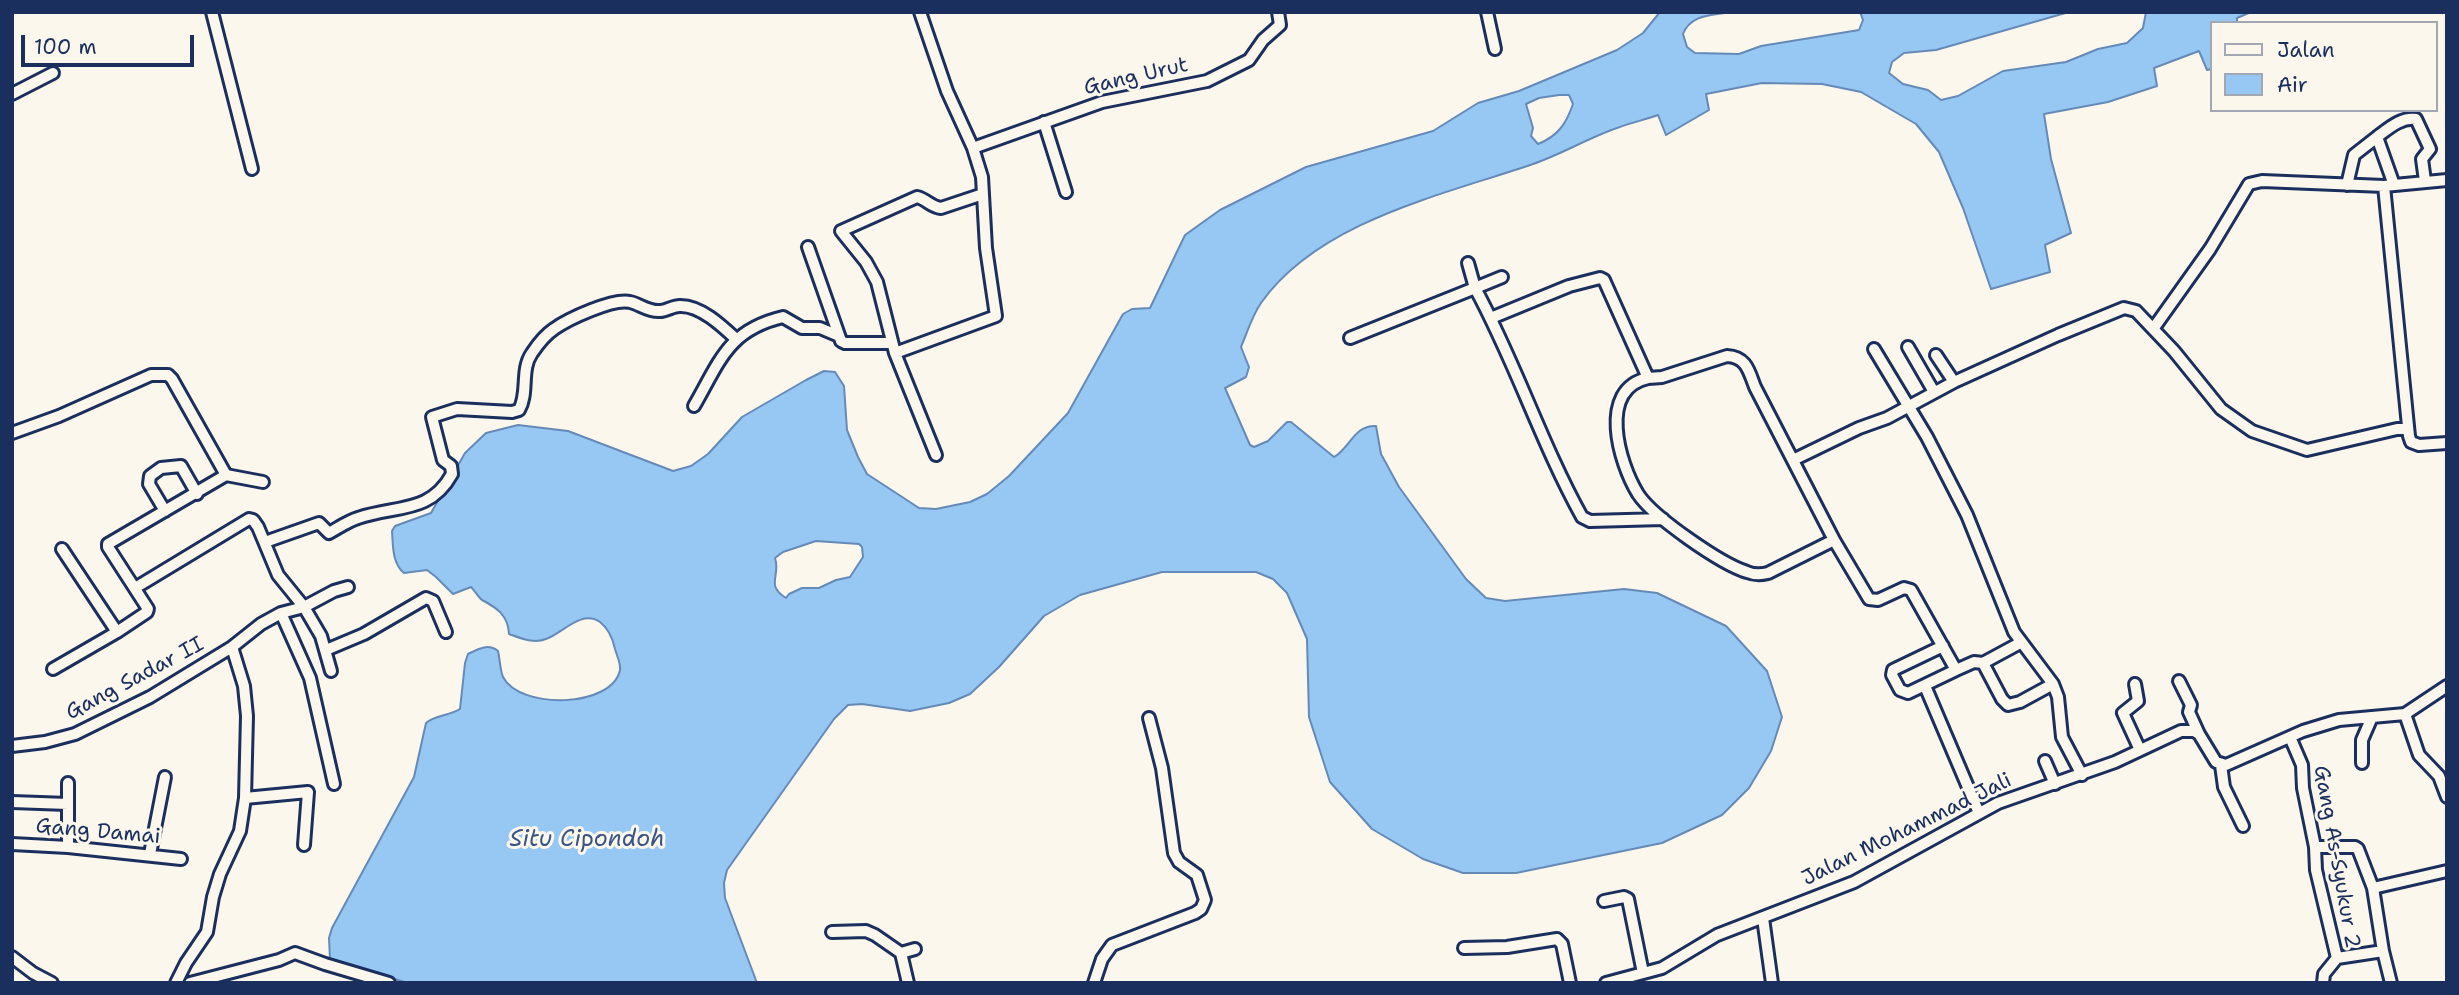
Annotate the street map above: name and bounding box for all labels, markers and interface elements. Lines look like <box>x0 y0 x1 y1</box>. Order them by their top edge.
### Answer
scale bar <box>24 21 198 65</box>
legend <box>2210 21 2438 112</box>
text: 100 m <box>34 33 97 61</box>
text: Jalan <box>2277 36 2335 64</box>
street label: Gang Urut <box>1082 53 1190 101</box>
text: Air <box>2277 71 2308 99</box>
street label: Gang Sadar II <box>62 632 208 726</box>
street label: Gang As-Syukur 2 <box>2308 764 2364 950</box>
street label: Jalan Mohammad Jali <box>1798 768 2016 892</box>
street label: Gang Damai <box>35 814 161 850</box>
water label: Situ Cipondoh <box>509 826 665 854</box>

